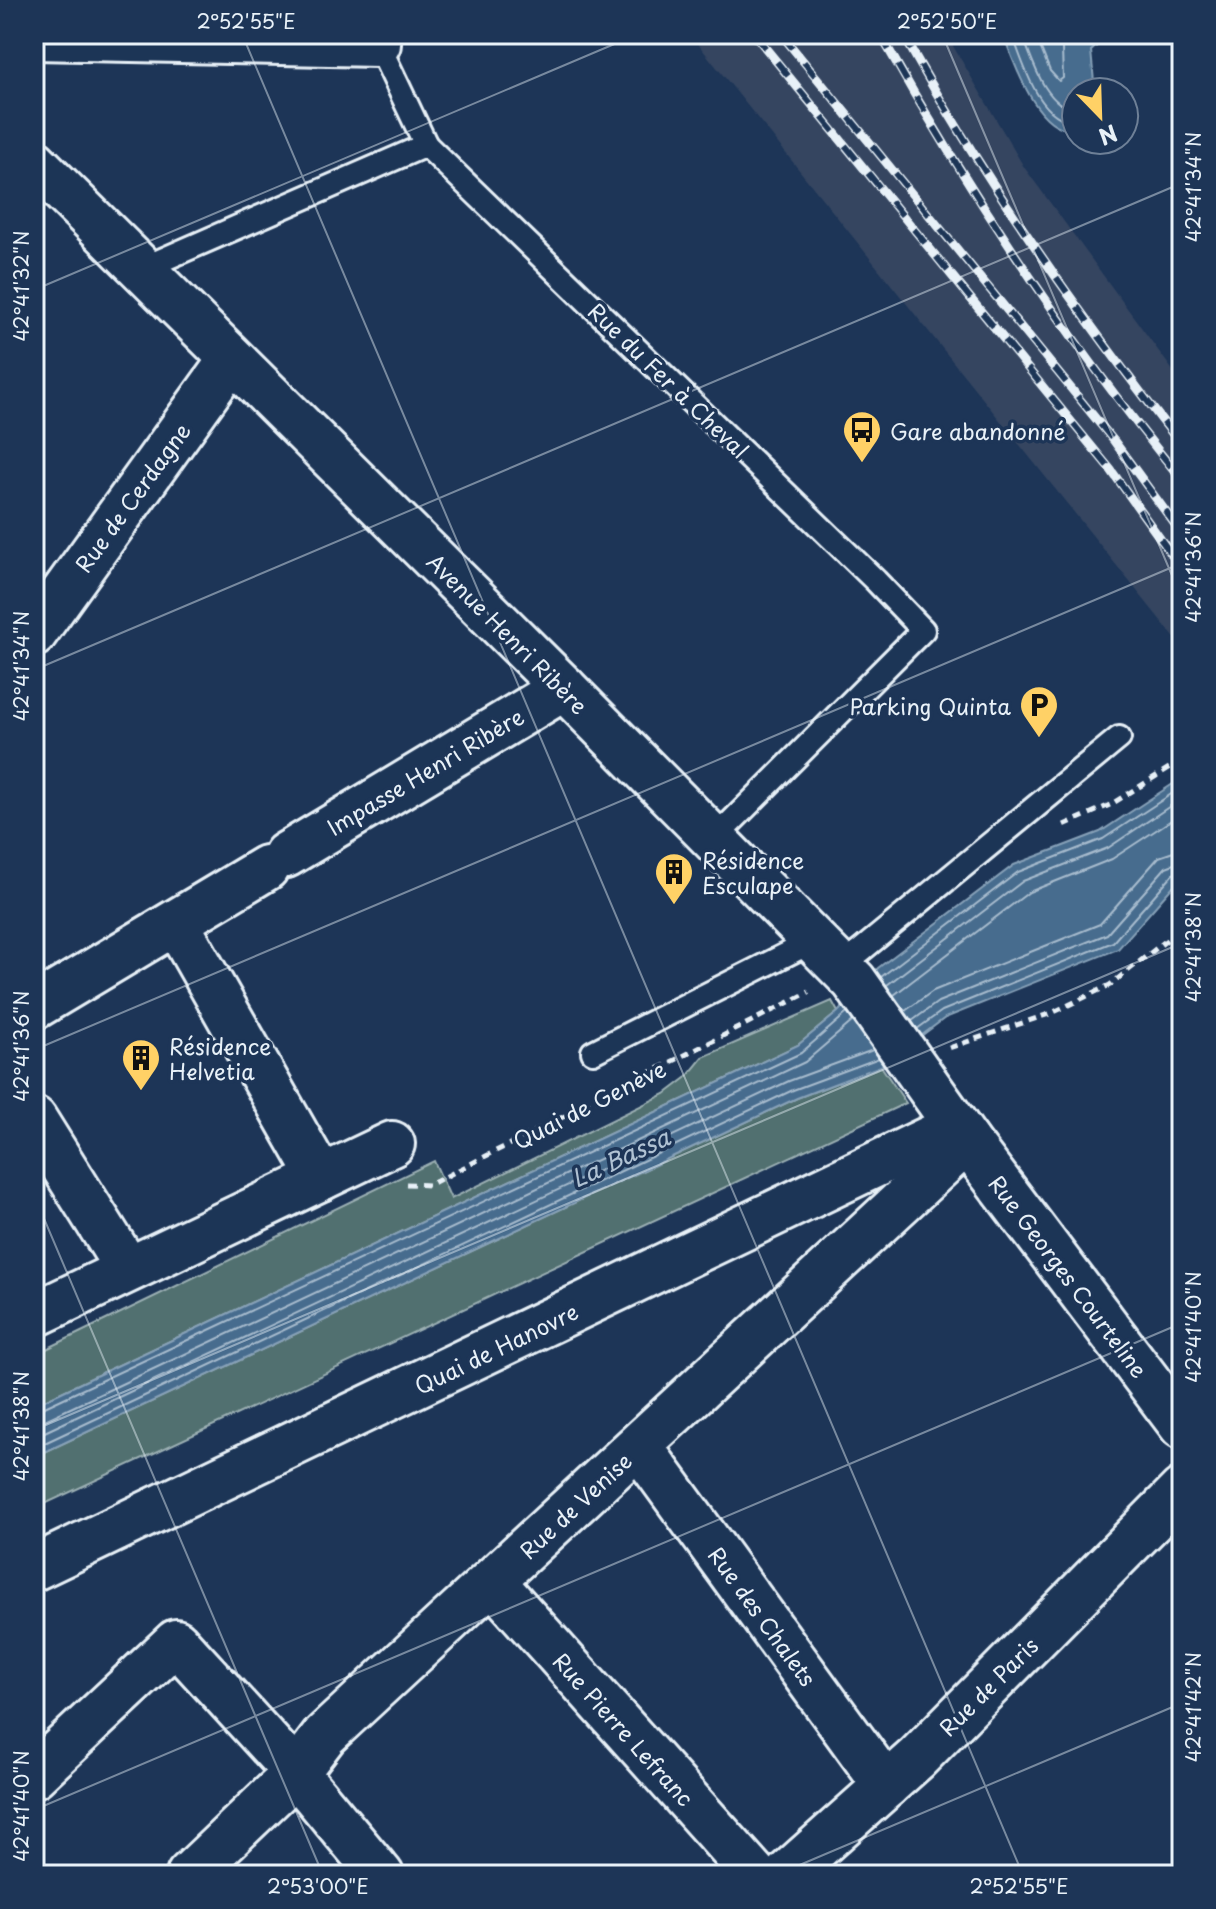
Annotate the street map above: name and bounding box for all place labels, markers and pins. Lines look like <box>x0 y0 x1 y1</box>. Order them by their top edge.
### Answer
bus stop icon: Gare abandonné <box>841 409 883 464</box>
place label: Gare abandonné <box>890 414 1065 447</box>
parking icon: Parking Quinta <box>1018 684 1060 739</box>
place label: Parking Quinta <box>849 689 1011 722</box>
place label: Résidence Esculape <box>702 843 804 901</box>
building icon: Résidence Esculape <box>653 851 695 906</box>
place label: Résidence Helvetia <box>169 1029 271 1087</box>
building icon: Résidence Helvetia <box>120 1037 162 1092</box>

